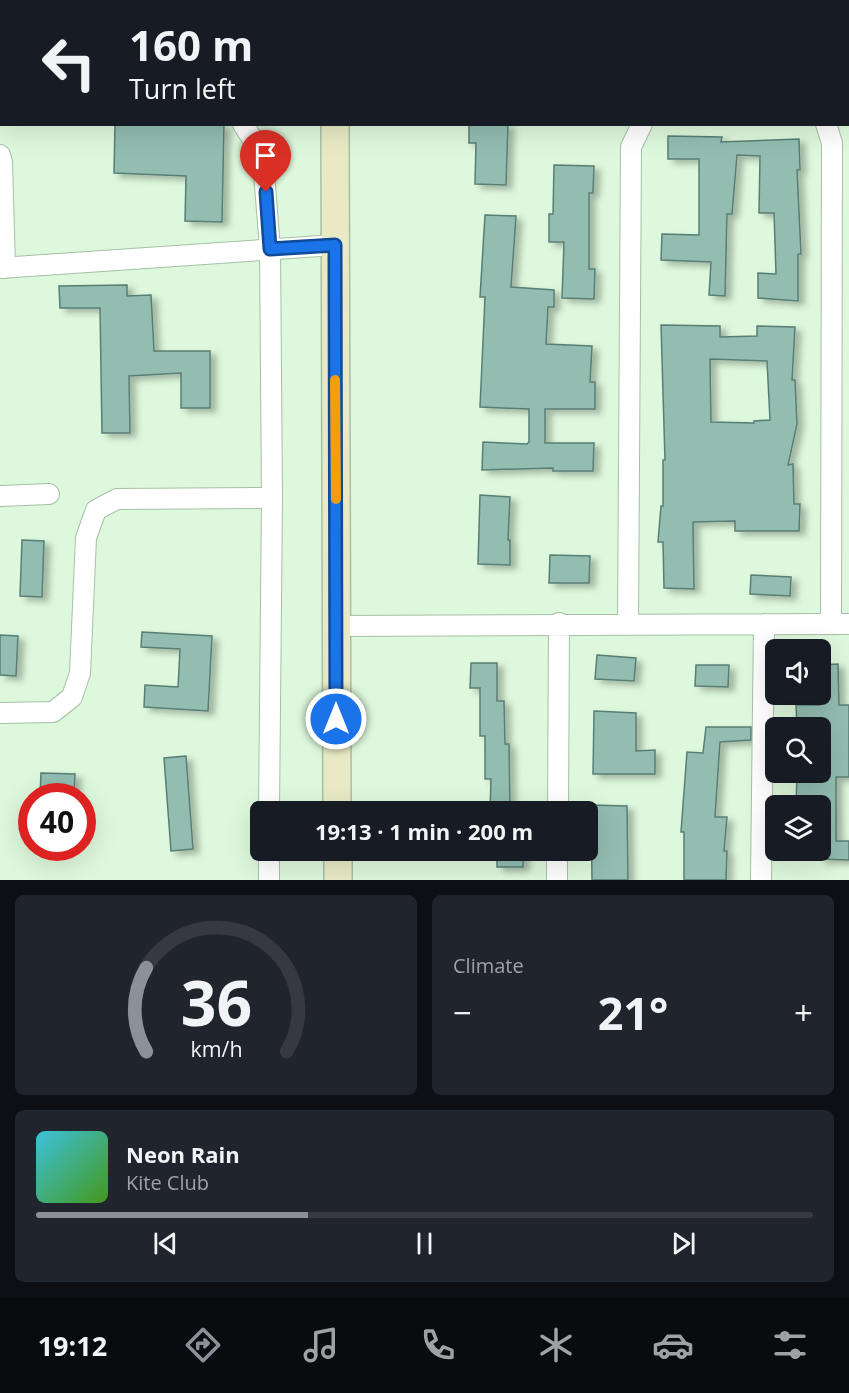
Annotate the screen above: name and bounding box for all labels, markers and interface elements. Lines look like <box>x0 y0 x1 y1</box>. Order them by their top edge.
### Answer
text: 160 m <box>129 16 253 73</box>
icon: left <box>30 24 108 102</box>
text: Turn left <box>129 70 236 107</box>
pin <box>240 130 291 192</box>
icon: arrive <box>249 139 282 172</box>
map controls <box>765 639 831 861</box>
button: sound <box>765 639 831 705</box>
position arrow <box>304 687 368 751</box>
button: search <box>765 717 831 783</box>
speed limit sign: 40 <box>18 783 96 861</box>
button: layers <box>765 795 831 861</box>
text: 19:13 · 1 min · 200 m <box>315 816 533 846</box>
text: Climate <box>453 952 524 979</box>
text: 36 <box>180 959 252 1044</box>
text: 21° <box>598 982 668 1043</box>
text: − <box>453 990 472 1035</box>
text: + <box>794 990 813 1035</box>
text: km/h <box>190 1034 242 1063</box>
text: Neon Rain <box>126 1139 240 1169</box>
text: Kite Club <box>126 1169 209 1196</box>
icon: previous <box>149 1227 182 1260</box>
icon: pause <box>408 1227 441 1260</box>
icon: next <box>667 1227 700 1260</box>
icon: directions <box>182 1324 224 1366</box>
icon: music <box>300 1324 342 1366</box>
icon: phone <box>417 1324 459 1366</box>
icon: climate <box>535 1324 577 1366</box>
icon: car <box>652 1324 694 1366</box>
icon: filters <box>769 1324 811 1366</box>
text: 19:12 <box>38 1327 107 1364</box>

